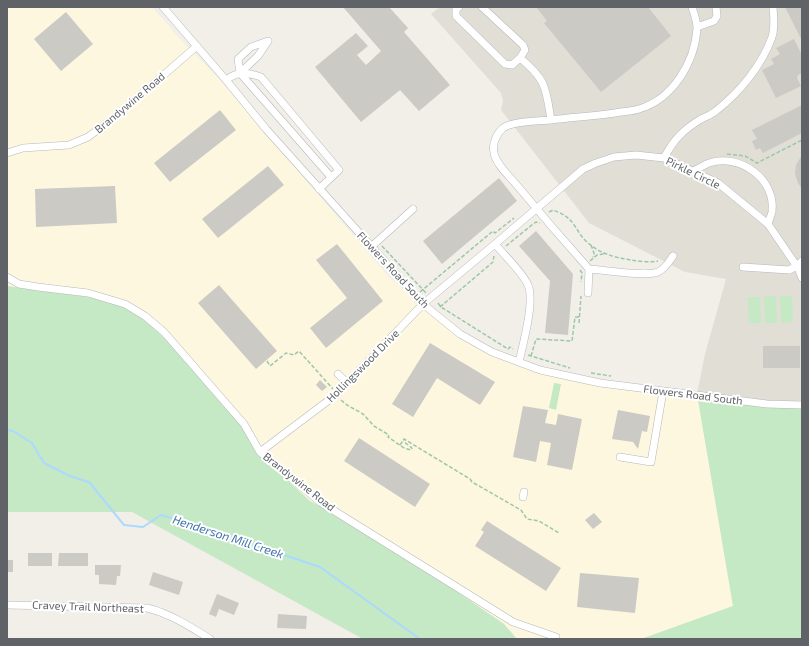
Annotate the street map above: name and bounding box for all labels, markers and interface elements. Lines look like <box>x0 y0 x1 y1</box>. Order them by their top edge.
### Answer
street label: Brandywine Road <box>92 70 168 136</box>
street label: Pirkle Circle <box>664 154 722 192</box>
street label: Flowers Road South <box>354 229 432 311</box>
street label: Hollingswood Drive <box>324 327 402 405</box>
street label: Flowers Road South <box>643 382 743 408</box>
street label: Brandywine Road <box>260 450 338 514</box>
water label: Henderson Mill Creek <box>171 512 285 562</box>
street label: Cravey Trail Northeast <box>32 598 144 616</box>

